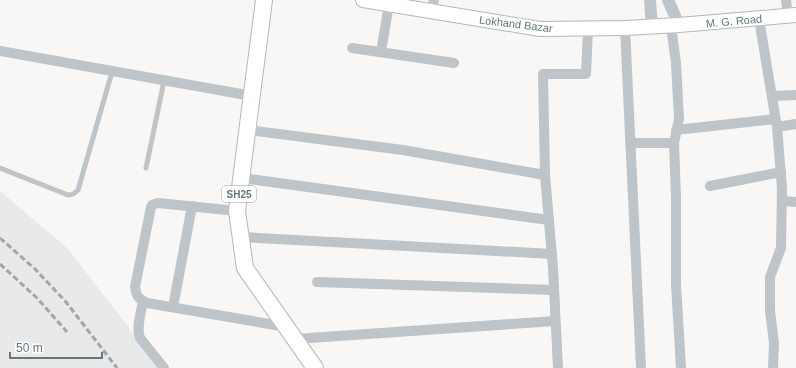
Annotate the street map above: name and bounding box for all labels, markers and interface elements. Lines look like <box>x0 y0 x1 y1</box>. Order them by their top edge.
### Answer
street label: M. G. Road <box>705 13 763 29</box>
street label: Lokhand Bazar <box>479 14 554 35</box>
road number: SH25 <box>222 186 256 202</box>
scale bar <box>10 334 102 360</box>
text: 50 m <box>16 341 43 355</box>

